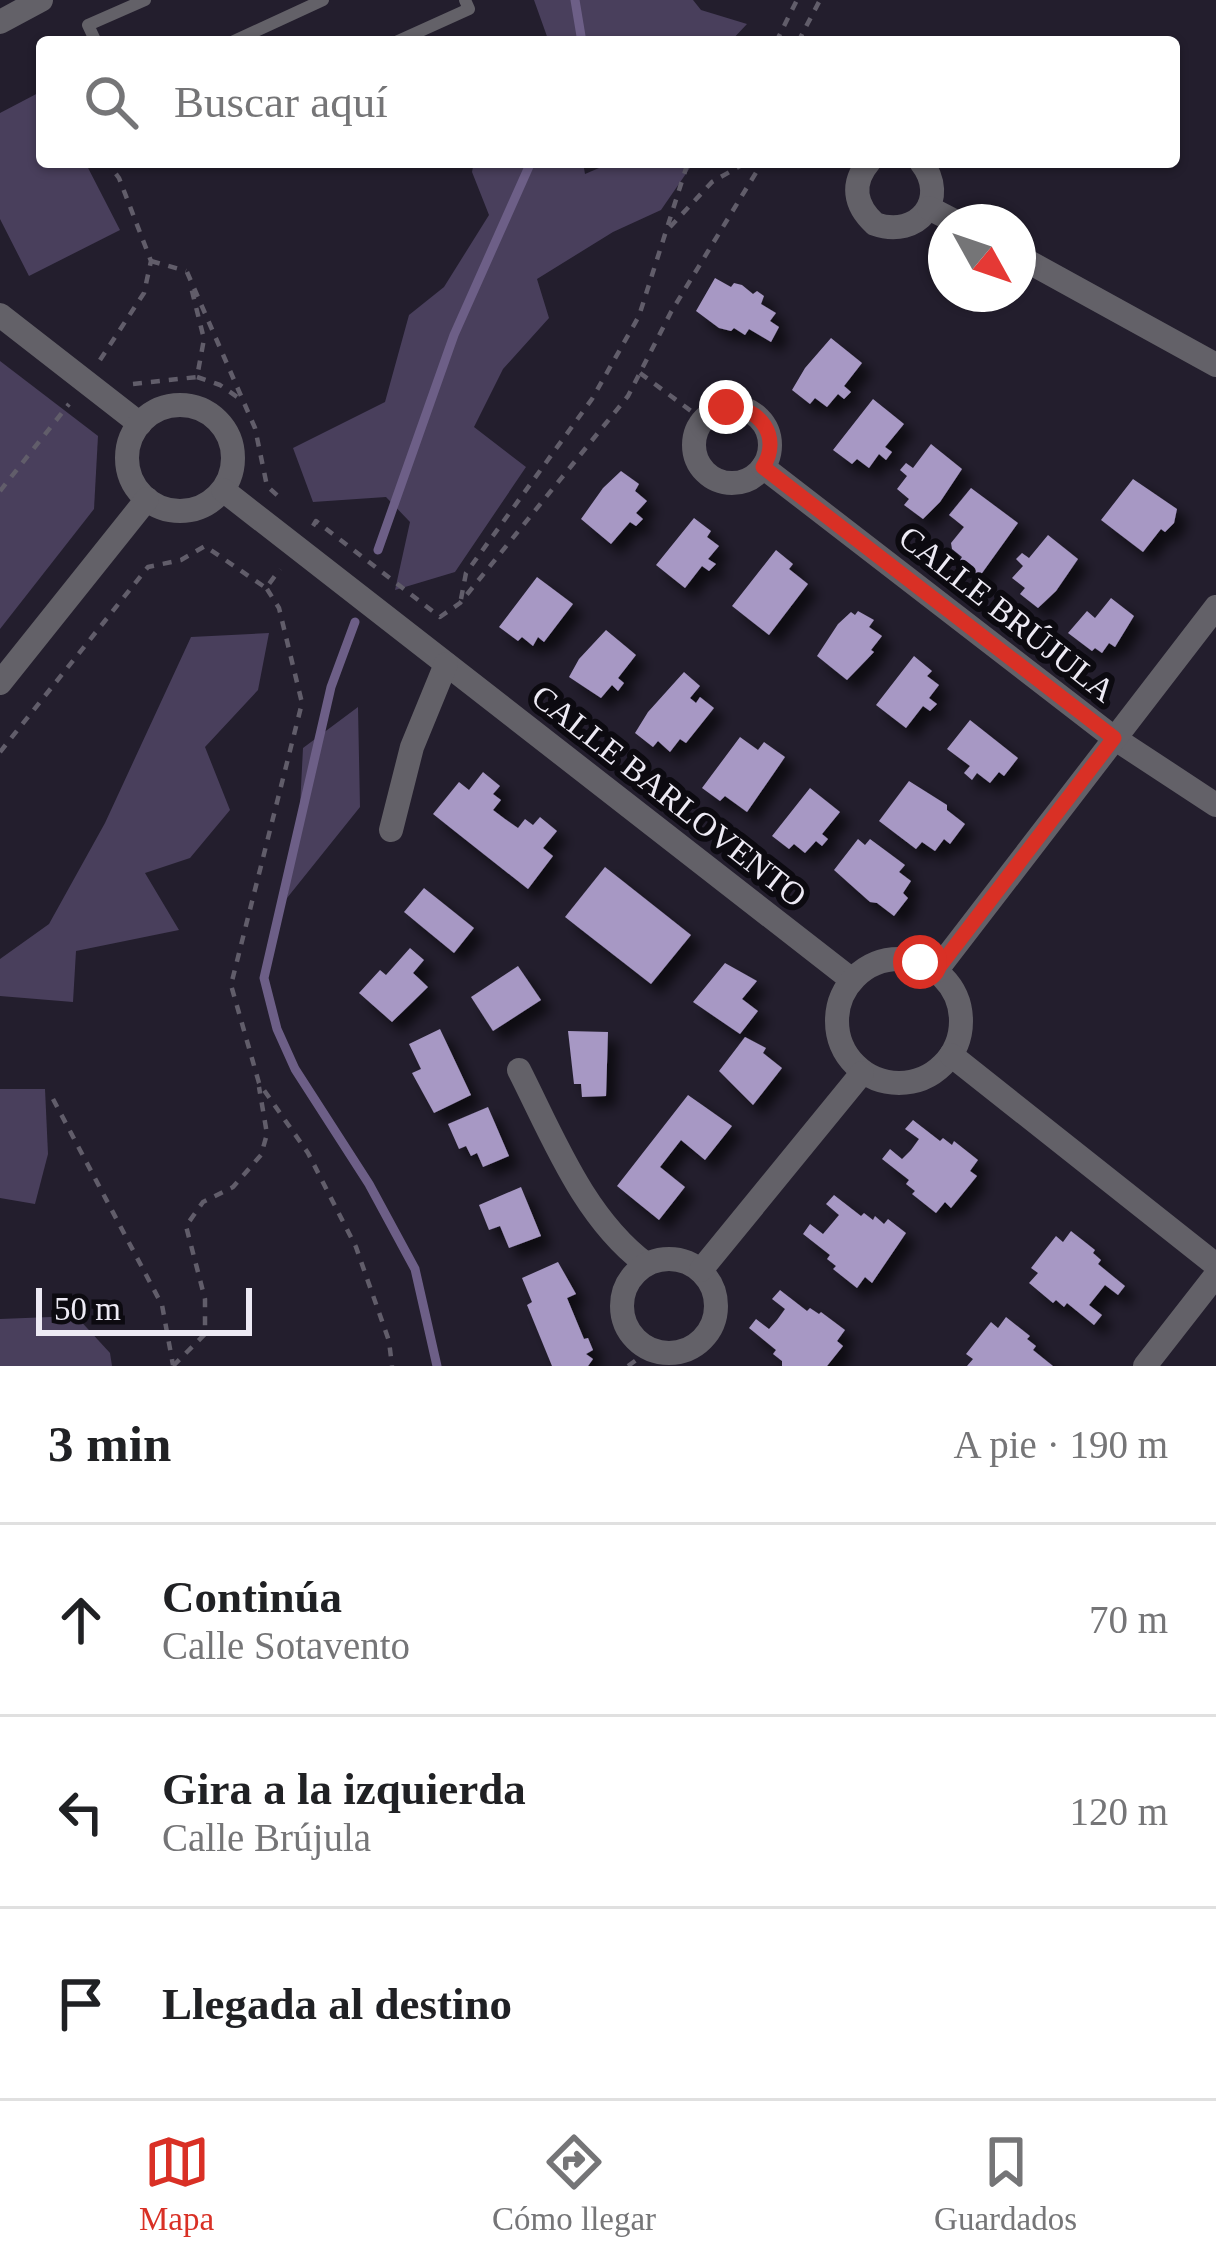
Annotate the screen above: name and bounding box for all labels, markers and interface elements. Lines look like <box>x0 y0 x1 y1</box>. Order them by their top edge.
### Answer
search box <box>36 36 1180 168</box>
icon: search <box>78 69 144 135</box>
text: Buscar aquí <box>174 77 388 127</box>
north arrow <box>928 204 1036 312</box>
route end <box>699 380 753 434</box>
street label: CALLE BRÚJULA <box>892 518 1122 709</box>
street label: CALLE BARLOVENTO <box>525 678 813 914</box>
route start <box>893 935 947 989</box>
scale bar <box>36 1282 252 1335</box>
text: 50 m <box>54 1291 121 1327</box>
text: 3 min <box>48 1416 171 1472</box>
text: A pie · 190 m <box>954 1423 1168 1466</box>
text: Continúa <box>162 1572 342 1622</box>
icon: ahead <box>48 1587 114 1653</box>
text: 70 m <box>1089 1598 1168 1641</box>
text: Calle Sotavento <box>162 1624 410 1667</box>
text: Gira a la izquierda <box>162 1764 526 1814</box>
icon: left <box>48 1779 114 1845</box>
text: 120 m <box>1069 1790 1168 1833</box>
text: Calle Brújula <box>162 1816 371 1859</box>
icon: arrive <box>48 1971 114 2037</box>
text: Llegada al destino <box>162 1979 512 2029</box>
tab: Mapa <box>139 2129 214 2238</box>
tab: Cómo llegar <box>492 2129 656 2238</box>
tab: Guardados <box>934 2129 1077 2238</box>

